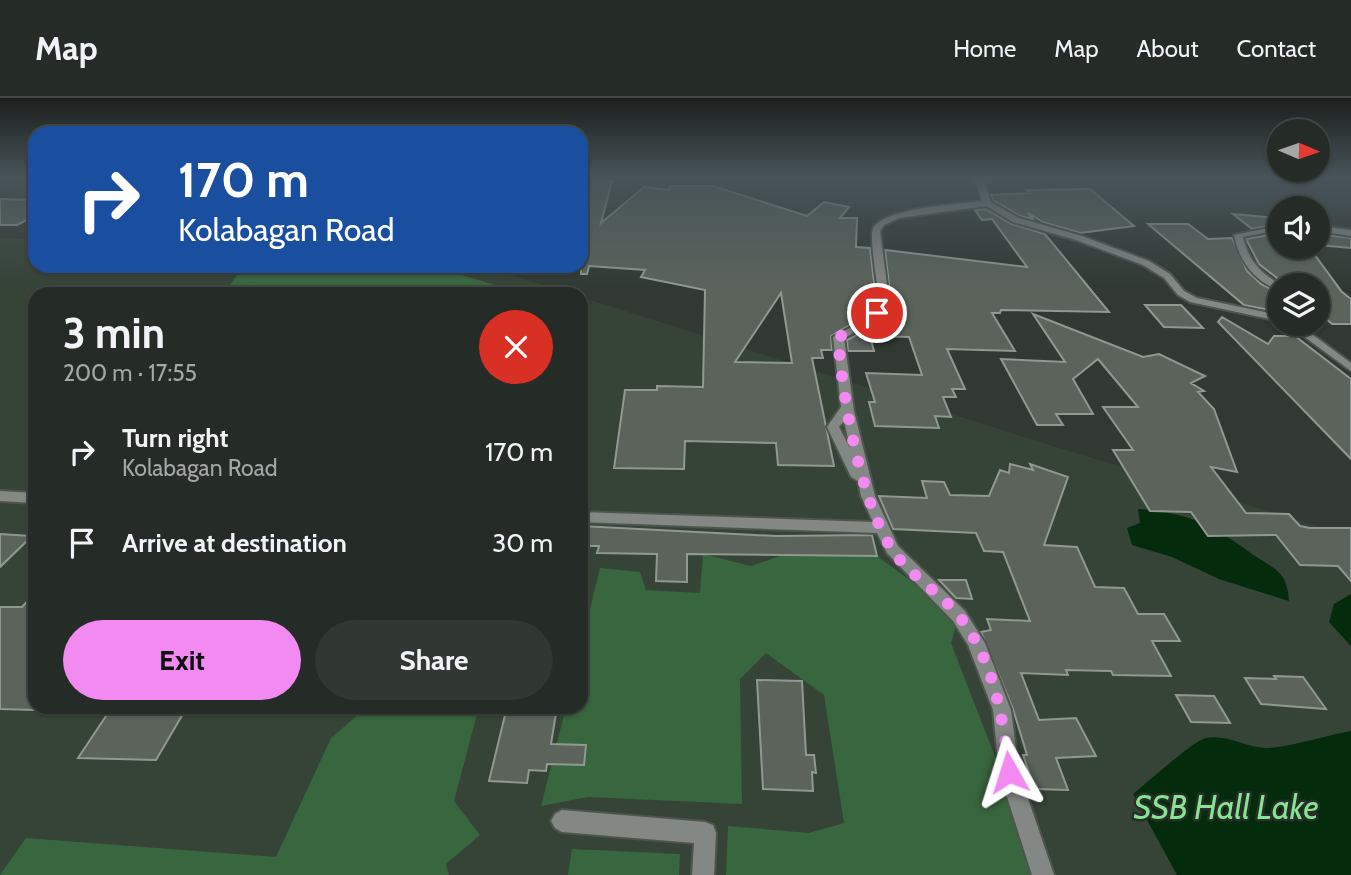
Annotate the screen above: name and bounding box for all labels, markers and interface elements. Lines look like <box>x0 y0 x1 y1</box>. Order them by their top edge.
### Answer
text: Map <box>35 28 98 68</box>
text: Home <box>953 34 1016 63</box>
text: Map <box>1054 34 1099 63</box>
text: About <box>1137 34 1199 63</box>
text: Contact <box>1237 34 1316 63</box>
north arrow <box>1267 119 1330 182</box>
map controls <box>1267 119 1330 336</box>
text: 170 m <box>178 150 309 209</box>
icon: right <box>63 154 154 245</box>
button: sound <box>1267 196 1330 259</box>
text: Kolabagan Road <box>178 210 394 249</box>
button: layers <box>1267 273 1330 336</box>
pin <box>847 283 907 343</box>
icon: arrive <box>858 294 896 332</box>
text: 3 min <box>63 307 165 359</box>
button: close <box>479 310 553 384</box>
text: 200 m · 17:55 <box>63 359 197 387</box>
text: Turn right <box>122 422 228 454</box>
icon: right <box>63 433 101 471</box>
text: 170 m <box>485 436 553 468</box>
text: Kolabagan Road <box>122 454 278 482</box>
icon: arrive <box>63 524 101 562</box>
text: Arrive at destination <box>122 527 347 559</box>
text: 30 m <box>492 527 553 559</box>
button: Exit <box>63 620 301 700</box>
button: Share <box>315 620 553 700</box>
position arrow <box>972 735 1046 809</box>
water label: SSB Hall Lake <box>1133 787 1319 827</box>

